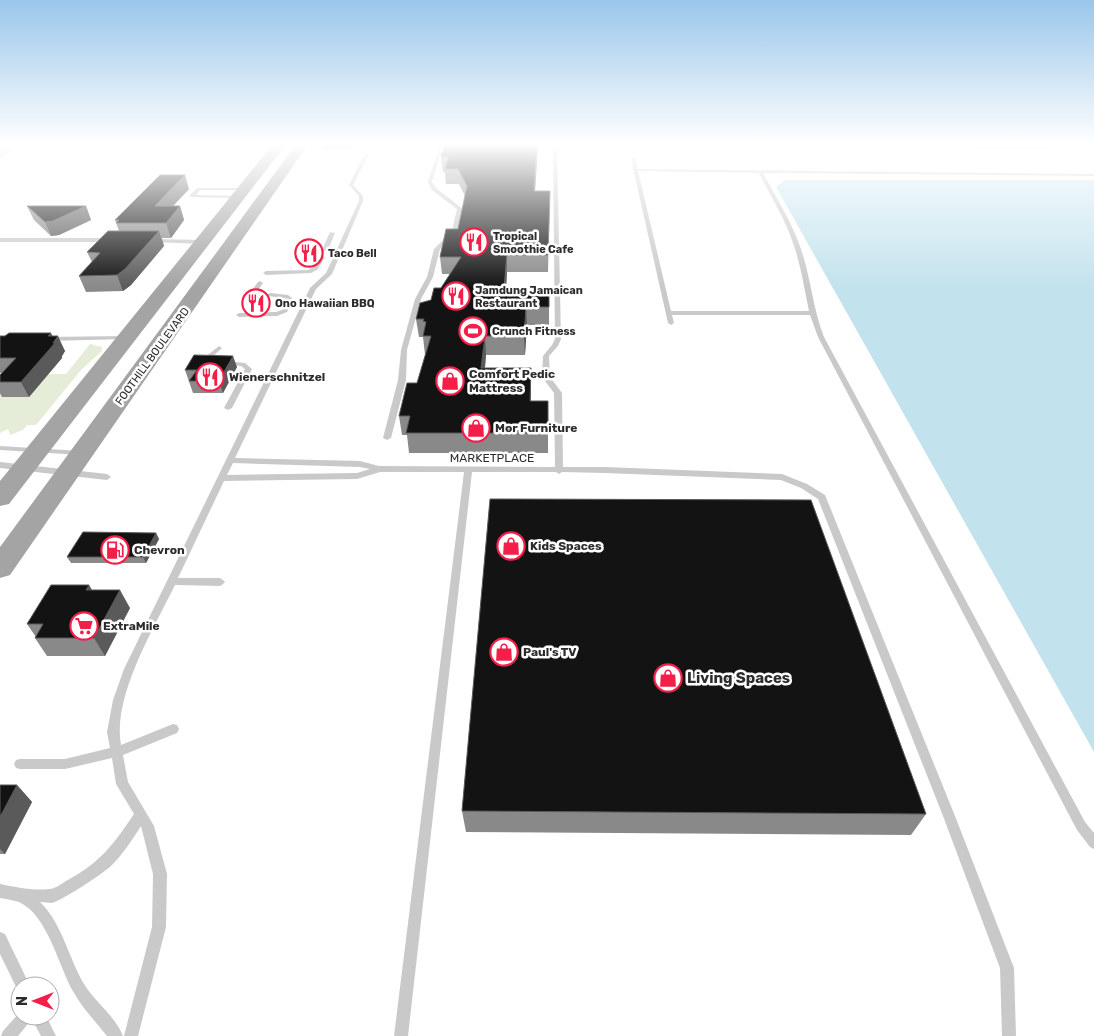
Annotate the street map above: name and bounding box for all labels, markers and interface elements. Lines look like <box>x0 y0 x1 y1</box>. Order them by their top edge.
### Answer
restaurant icon: Tropical Smoothie Cafe <box>459 227 489 257</box>
place label: Tropical Smoothie Cafe <box>493 230 574 256</box>
restaurant icon: Taco Bell <box>294 238 324 268</box>
place label: Taco Bell <box>328 247 377 260</box>
restaurant icon: Jamdung Jamaican Restaurant <box>441 281 471 311</box>
place label: Jamdung Jamaican Restaurant <box>475 284 583 310</box>
restaurant icon: Ono Hawaiian BBQ <box>241 288 271 318</box>
place label: Ono Hawaiian BBQ <box>275 297 375 310</box>
street label: FOOTHILL BOULEVARD <box>113 305 192 408</box>
sports icon: Crunch Fitness <box>458 316 488 346</box>
place label: Crunch Fitness <box>492 325 576 338</box>
restaurant icon: Wienerschnitzel <box>195 362 225 392</box>
shop icon: Comfort Pedic Mattress <box>435 366 465 396</box>
place label: Comfort Pedic Mattress <box>469 367 555 395</box>
place label: Wienerschnitzel <box>229 370 325 384</box>
shop icon: Mor Furniture <box>461 413 491 443</box>
place label: Mor Furniture <box>495 421 578 435</box>
street label: MARKETPLACE <box>450 451 534 465</box>
shop icon: Kids Spaces <box>496 531 526 561</box>
fuel station icon: Chevron <box>100 535 130 565</box>
place label: Kids Spaces <box>530 539 602 553</box>
place label: Chevron <box>134 543 185 557</box>
supermarket icon: ExtraMile <box>69 611 99 641</box>
place label: ExtraMile <box>103 619 160 633</box>
shop icon: Paul's TV <box>489 637 519 667</box>
place label: Paul's TV <box>523 645 577 659</box>
shop icon: Living Spaces <box>653 663 683 693</box>
place label: Living Spaces <box>687 669 790 687</box>
north arrow <box>10 976 60 1026</box>
text: N <box>14 996 31 1006</box>

